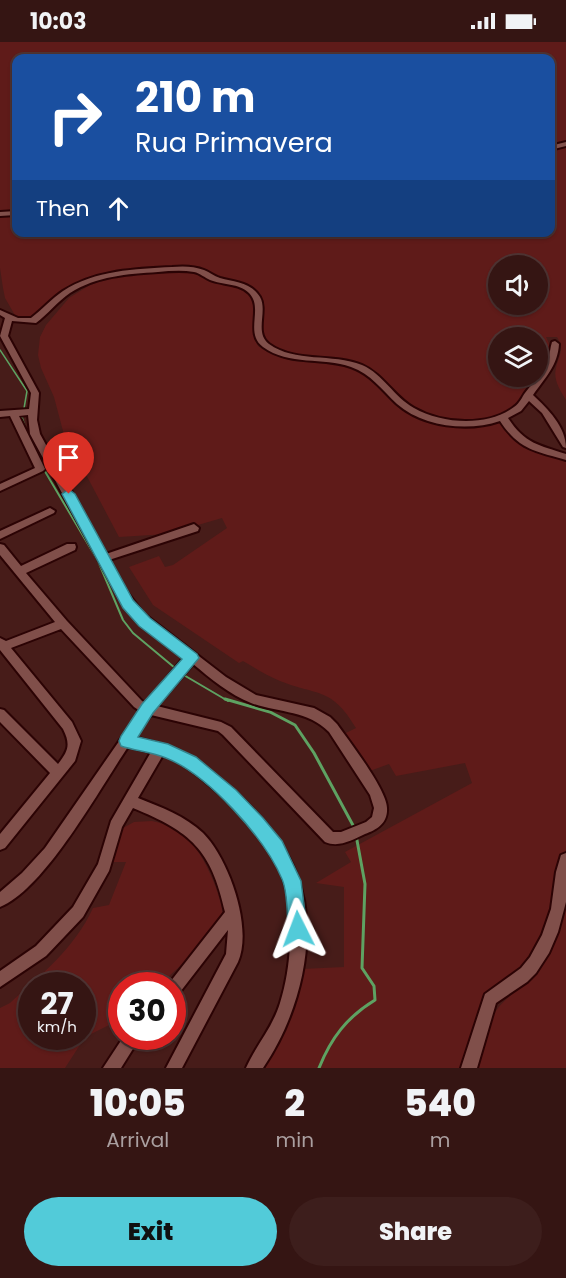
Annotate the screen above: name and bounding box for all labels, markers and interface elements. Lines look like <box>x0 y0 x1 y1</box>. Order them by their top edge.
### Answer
text: 10:03 <box>30 6 87 37</box>
text: 210 m <box>135 68 256 127</box>
icon: right <box>36 78 114 156</box>
text: Rua Primavera <box>135 124 333 161</box>
icon: ahead <box>102 192 135 225</box>
text: Then <box>36 193 90 224</box>
map controls <box>488 255 548 387</box>
button: sound <box>488 255 548 315</box>
button: layers <box>488 327 548 387</box>
pin <box>43 432 94 494</box>
icon: arrive <box>52 441 85 474</box>
position arrow <box>266 897 330 961</box>
speed limit sign: 30 <box>108 972 186 1050</box>
text: 27 <box>40 982 74 1025</box>
text: km/h <box>37 1016 77 1037</box>
text: 10:05 <box>90 1078 186 1129</box>
text: 2 <box>285 1078 305 1129</box>
text: 540 <box>404 1078 476 1129</box>
text: Arrival <box>106 1126 169 1154</box>
text: min <box>276 1126 314 1154</box>
text: m <box>430 1126 450 1154</box>
button: Exit <box>24 1197 277 1266</box>
button: Share <box>289 1197 542 1266</box>

